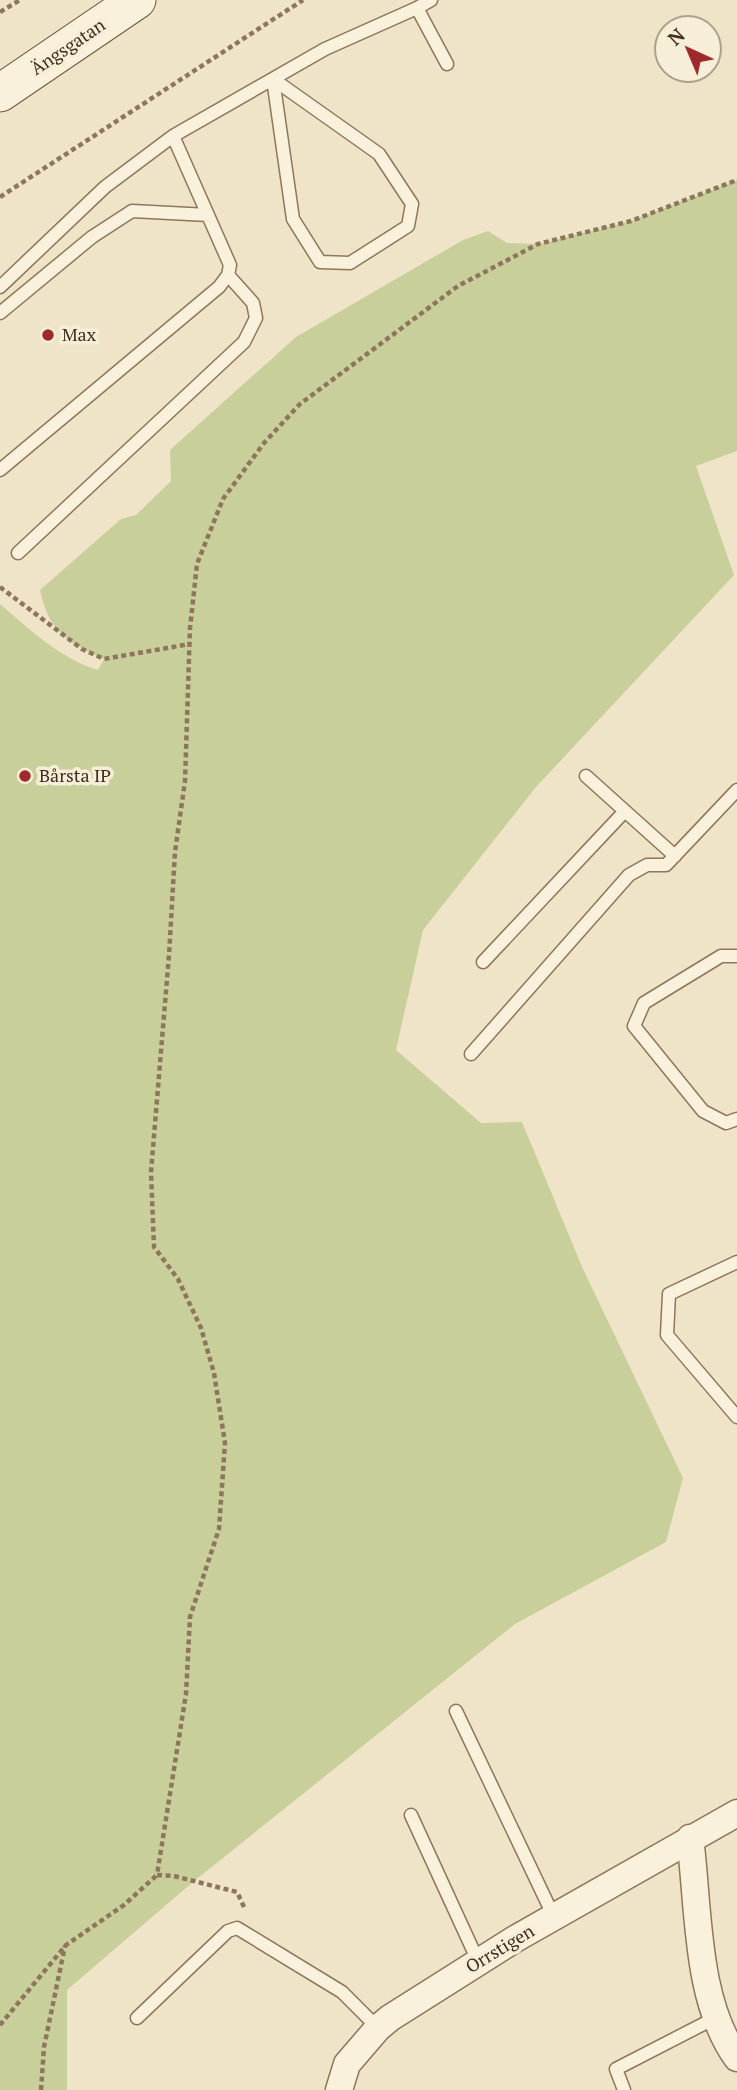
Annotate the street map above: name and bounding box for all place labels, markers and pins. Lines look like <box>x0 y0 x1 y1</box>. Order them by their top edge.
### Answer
place label: Max <box>62 322 97 346</box>
marker: Max <box>40 327 56 343</box>
place label: Bårsta IP <box>39 763 111 787</box>
marker: Bårsta IP <box>17 768 33 784</box>

